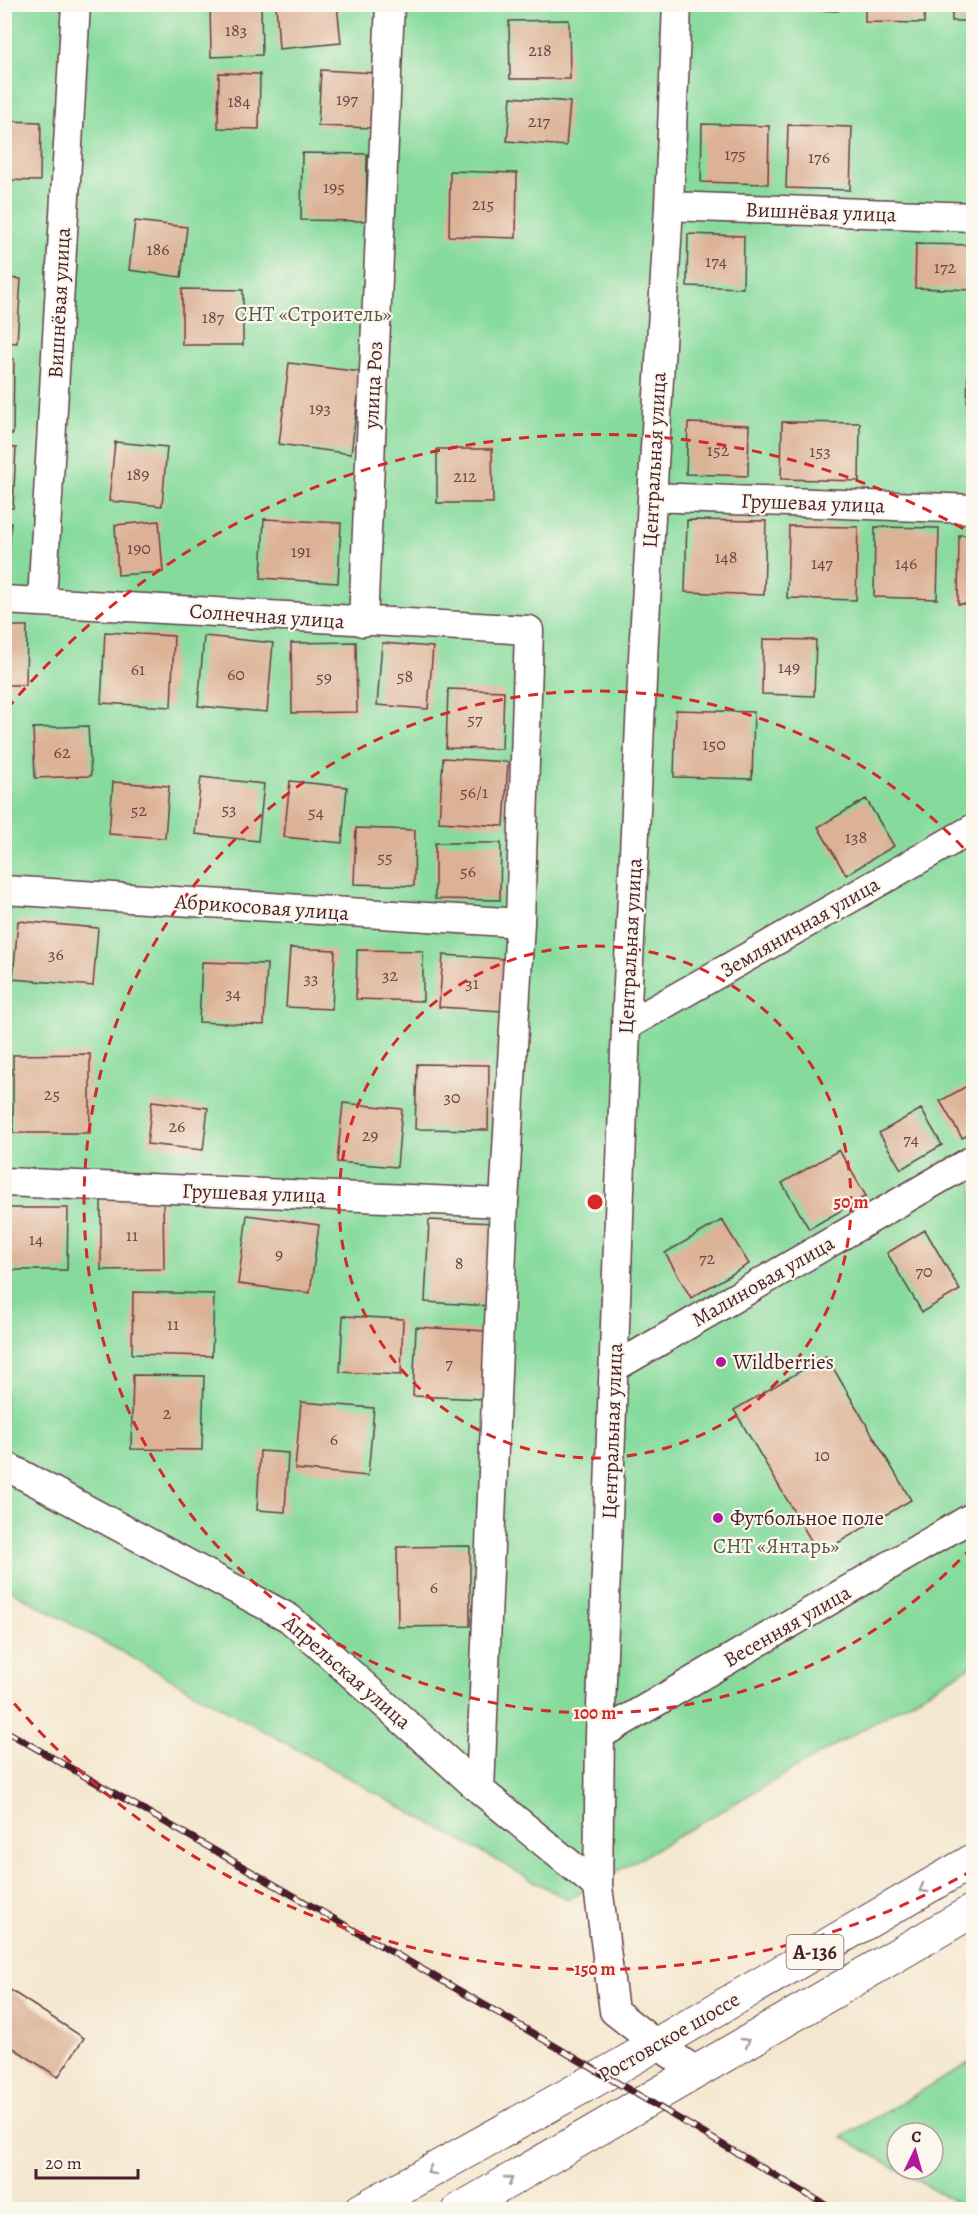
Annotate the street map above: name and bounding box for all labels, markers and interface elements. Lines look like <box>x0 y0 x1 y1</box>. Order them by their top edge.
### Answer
house number: 183 <box>225 18 247 42</box>
house number: 218 <box>528 38 552 62</box>
house number: 197 <box>336 87 358 111</box>
house number: 184 <box>227 89 251 113</box>
house number: 217 <box>528 109 551 133</box>
house number: 175 <box>724 142 746 166</box>
house number: 176 <box>808 145 830 169</box>
house number: 195 <box>323 175 345 199</box>
house number: 215 <box>472 192 494 216</box>
street label: Вишнёвая улица <box>745 195 897 229</box>
street label: Вишнёвая улица <box>41 226 77 379</box>
house number: 186 <box>146 237 170 261</box>
house number: 174 <box>705 249 727 273</box>
house number: 172 <box>934 255 957 279</box>
park label: СНТ «Строитель» <box>234 300 392 328</box>
house number: 187 <box>202 305 225 329</box>
street label: улица Роз <box>357 340 389 431</box>
street label: Центральная улица <box>635 371 673 549</box>
house number: 193 <box>309 396 331 420</box>
house number: 152 <box>707 438 730 462</box>
house number: 153 <box>809 439 831 463</box>
house number: 189 <box>126 462 150 486</box>
house number: 212 <box>453 464 477 488</box>
street label: Грушевая улица <box>741 486 886 520</box>
house number: 190 <box>127 536 151 560</box>
house number: 191 <box>291 539 311 563</box>
house number: 148 <box>714 545 738 569</box>
house number: 147 <box>811 551 833 575</box>
house number: 146 <box>895 551 917 575</box>
street label: Солнечная улица <box>188 597 346 635</box>
house number: 149 <box>778 655 800 679</box>
house number: 61 <box>131 657 145 681</box>
house number: 60 <box>227 662 245 686</box>
house number: 58 <box>397 664 413 688</box>
house number: 59 <box>316 665 332 689</box>
house number: 57 <box>467 707 483 731</box>
house number: 150 <box>702 732 726 756</box>
house number: 62 <box>54 740 71 764</box>
house number: 56/1 <box>460 780 488 804</box>
house number: 53 <box>221 797 237 821</box>
house number: 52 <box>131 798 148 822</box>
house number: 54 <box>308 800 324 824</box>
house number: 138 <box>845 825 867 849</box>
house number: 55 <box>377 845 393 869</box>
street label: Центральная улица <box>611 857 649 1035</box>
house number: 56 <box>460 859 476 883</box>
street label: Земляничная улица <box>715 870 885 984</box>
street label: Абрикосовая улица <box>173 887 350 927</box>
house number: 36 <box>48 942 64 966</box>
house number: 32 <box>382 963 398 987</box>
house number: 33 <box>304 966 318 990</box>
house number: 31 <box>465 971 479 995</box>
house number: 34 <box>225 981 241 1005</box>
house number: 25 <box>44 1082 60 1106</box>
house number: 30 <box>443 1085 461 1109</box>
house number: 26 <box>169 1114 185 1138</box>
house number: 29 <box>362 1123 378 1147</box>
house number: 74 <box>903 1127 919 1151</box>
street label: Грушевая улица <box>182 1176 327 1210</box>
text: 50 m <box>834 1190 868 1214</box>
centre of rings <box>585 1192 605 1212</box>
house number: 11 <box>126 1223 138 1247</box>
house number: 14 <box>29 1227 43 1251</box>
street label: Малиновая улица <box>687 1229 840 1333</box>
house number: 9 <box>275 1242 283 1266</box>
house number: 72 <box>699 1246 715 1270</box>
house number: 8 <box>455 1251 463 1275</box>
house number: 70 <box>915 1259 933 1283</box>
house number: 11 <box>167 1312 179 1336</box>
street label: Центральная улица <box>595 1342 629 1520</box>
place label: Wildberries <box>732 1348 834 1376</box>
house number: 7 <box>445 1351 453 1375</box>
marker: Wildberries <box>714 1355 728 1369</box>
house number: 2 <box>163 1401 172 1425</box>
house number: 6 <box>330 1427 338 1451</box>
house number: 10 <box>814 1443 830 1467</box>
place label: Футбольное поле <box>730 1504 884 1532</box>
marker: Футбольное поле <box>711 1511 725 1525</box>
park label: СНТ «Янтарь» <box>713 1532 839 1560</box>
house number: 6 <box>430 1575 438 1599</box>
street label: Весенняя улица <box>718 1578 856 1674</box>
street label: Апрельская улица <box>276 1608 417 1736</box>
text: 100 m <box>574 1701 616 1725</box>
one-way arrow <box>919 1882 929 1893</box>
road number: А-136 <box>786 1935 844 1969</box>
text: 150 m <box>574 1957 616 1981</box>
street label: Ростовское шоссе <box>593 1985 745 2089</box>
one-way arrow <box>740 2037 750 2049</box>
north arrow <box>885 2121 945 2181</box>
text: С <box>910 2126 922 2148</box>
scale bar <box>36 2142 138 2180</box>
text: 20 m <box>45 2151 82 2175</box>
one-way arrow <box>427 2164 437 2175</box>
one-way arrow <box>503 2176 513 2187</box>

